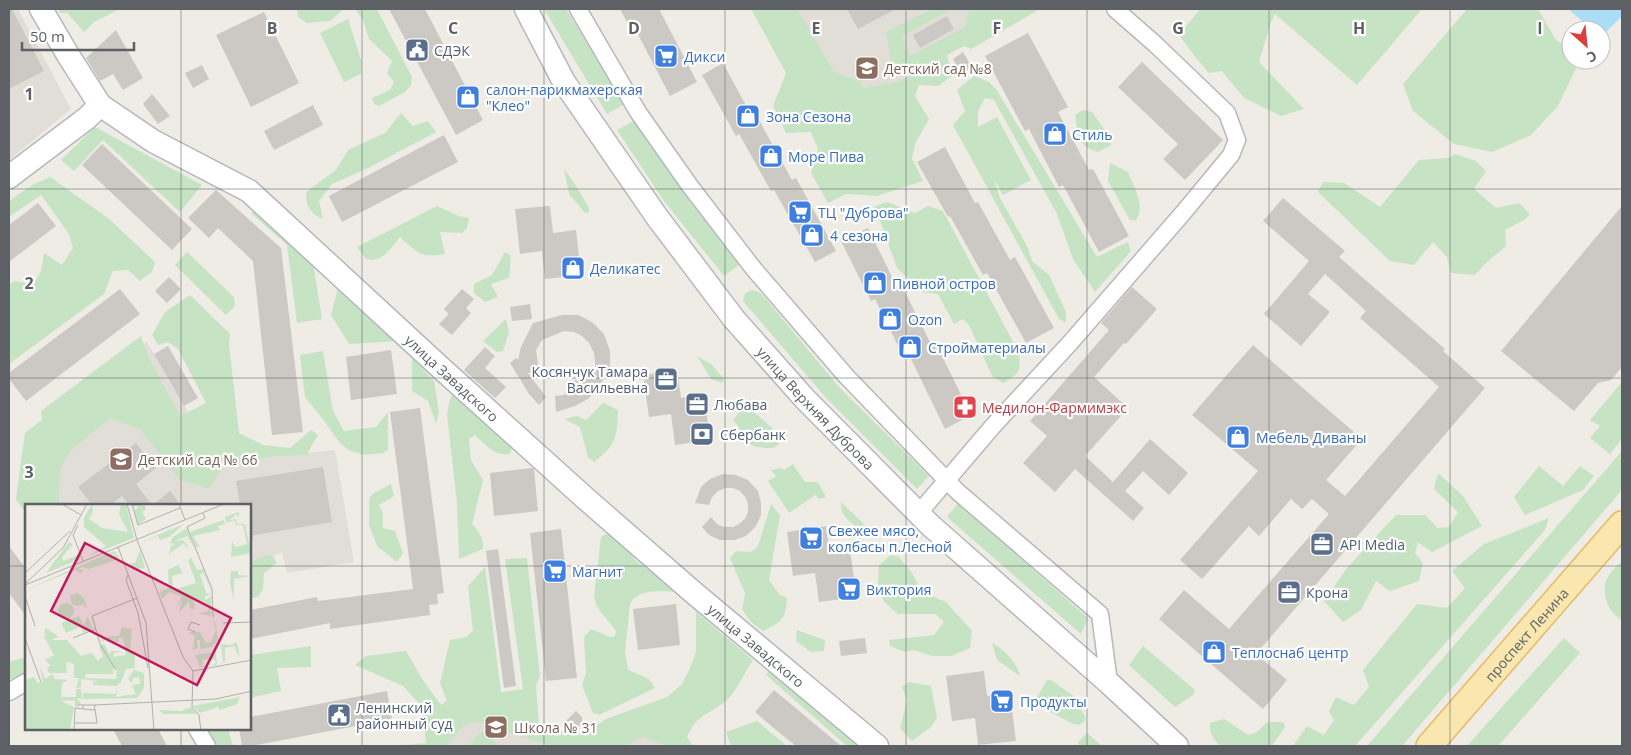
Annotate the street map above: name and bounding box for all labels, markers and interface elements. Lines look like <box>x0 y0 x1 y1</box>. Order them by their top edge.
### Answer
text: B <box>267 17 277 39</box>
text: C <box>448 17 458 39</box>
text: D <box>628 17 640 39</box>
text: E <box>812 17 821 39</box>
text: F <box>993 17 1001 39</box>
text: G <box>1172 17 1184 39</box>
text: H <box>1353 17 1365 39</box>
text: I <box>1537 17 1543 39</box>
scale bar <box>22 20 135 52</box>
north arrow <box>1561 20 1611 70</box>
text: 50 m <box>30 26 65 46</box>
public building icon: СДЭК <box>404 37 430 63</box>
place label: СДЭК <box>434 41 470 60</box>
supermarket icon: Дикси <box>653 43 679 69</box>
place label: Дикси <box>684 47 725 66</box>
text: С <box>1584 47 1600 68</box>
school or university icon: Детский сад №8 <box>854 55 880 81</box>
place label: Детский сад №8 <box>884 59 992 78</box>
place label: салон-парикмахерская "Клео" <box>486 80 643 115</box>
text: 1 <box>24 83 34 105</box>
shop icon: салон-парикмахерская "Клео" <box>455 84 481 110</box>
shop icon: Зона Сезона <box>735 103 761 129</box>
place label: Зона Сезона <box>766 107 851 126</box>
shop icon: Стиль <box>1042 121 1068 147</box>
place label: Стиль <box>1072 125 1113 144</box>
shop icon: Море Пива <box>758 143 784 169</box>
place label: Море Пива <box>788 147 864 166</box>
supermarket icon: ТЦ "Дуброва" <box>787 199 813 225</box>
place label: ТЦ "Дуброва" <box>818 203 909 222</box>
shop icon: 4 сезона <box>799 222 825 248</box>
place label: 4 сезона <box>830 226 888 245</box>
shop icon: Деликатес <box>560 255 586 281</box>
place label: Деликатес <box>590 259 661 278</box>
shop icon: Пивной остров <box>862 270 888 296</box>
text: 2 <box>24 272 34 294</box>
place label: Пивной остров <box>892 274 996 293</box>
shop icon: Ozon <box>877 306 903 332</box>
place label: Ozon <box>908 310 942 329</box>
street label: улица Завадского <box>401 330 503 426</box>
shop icon: Стройматериалы <box>897 334 923 360</box>
place label: Стройматериалы <box>928 338 1046 357</box>
street label: улица Верхняя Дуброва <box>753 342 879 473</box>
place label: Косянчук Тамара Васильевна <box>531 362 648 397</box>
office icon: Косянчук Тамара Васильевна <box>653 366 679 392</box>
office icon: Любава <box>684 391 710 417</box>
pharmacy icon: Медилон-Фармимэкс <box>952 394 978 420</box>
place label: Любава <box>714 395 767 414</box>
place label: Медилон-Фармимэкс <box>982 398 1127 417</box>
bank icon: Сбербанк <box>689 421 715 447</box>
shop icon: Мебель Диваны <box>1225 424 1251 450</box>
place label: Сбербанк <box>720 425 787 444</box>
place label: Мебель Диваны <box>1256 428 1366 447</box>
school or university icon: Детский сад № 66 <box>108 446 134 472</box>
place label: Детский сад № 66 <box>138 450 257 469</box>
text: 3 <box>24 461 34 483</box>
inset map <box>25 504 251 730</box>
place label: Свежее мясо, колбасы п.Лесной <box>828 521 952 556</box>
supermarket icon: Свежее мясо, колбасы п.Лесной <box>798 525 824 551</box>
office icon: API Media <box>1309 531 1335 557</box>
place label: API Media <box>1340 535 1405 554</box>
supermarket icon: Магнит <box>542 558 568 584</box>
place label: Магнит <box>572 562 623 581</box>
supermarket icon: Виктория <box>836 576 862 602</box>
office icon: Крона <box>1276 579 1302 605</box>
place label: Виктория <box>866 580 931 599</box>
place label: Крона <box>1306 583 1348 602</box>
street label: проспект Ленина <box>1480 583 1572 685</box>
street label: улица Завадского <box>704 599 809 691</box>
shop icon: Теплоснаб центр <box>1201 639 1227 665</box>
place label: Теплоснаб центр <box>1232 643 1349 662</box>
supermarket icon: Продукты <box>989 688 1015 714</box>
place label: Продукты <box>1020 692 1087 711</box>
place label: Ленинский районный суд <box>356 698 452 733</box>
public building icon: Ленинский районный суд <box>326 702 352 728</box>
school or university icon: Школа № 31 <box>483 714 509 740</box>
place label: Школа № 31 <box>514 718 597 737</box>

